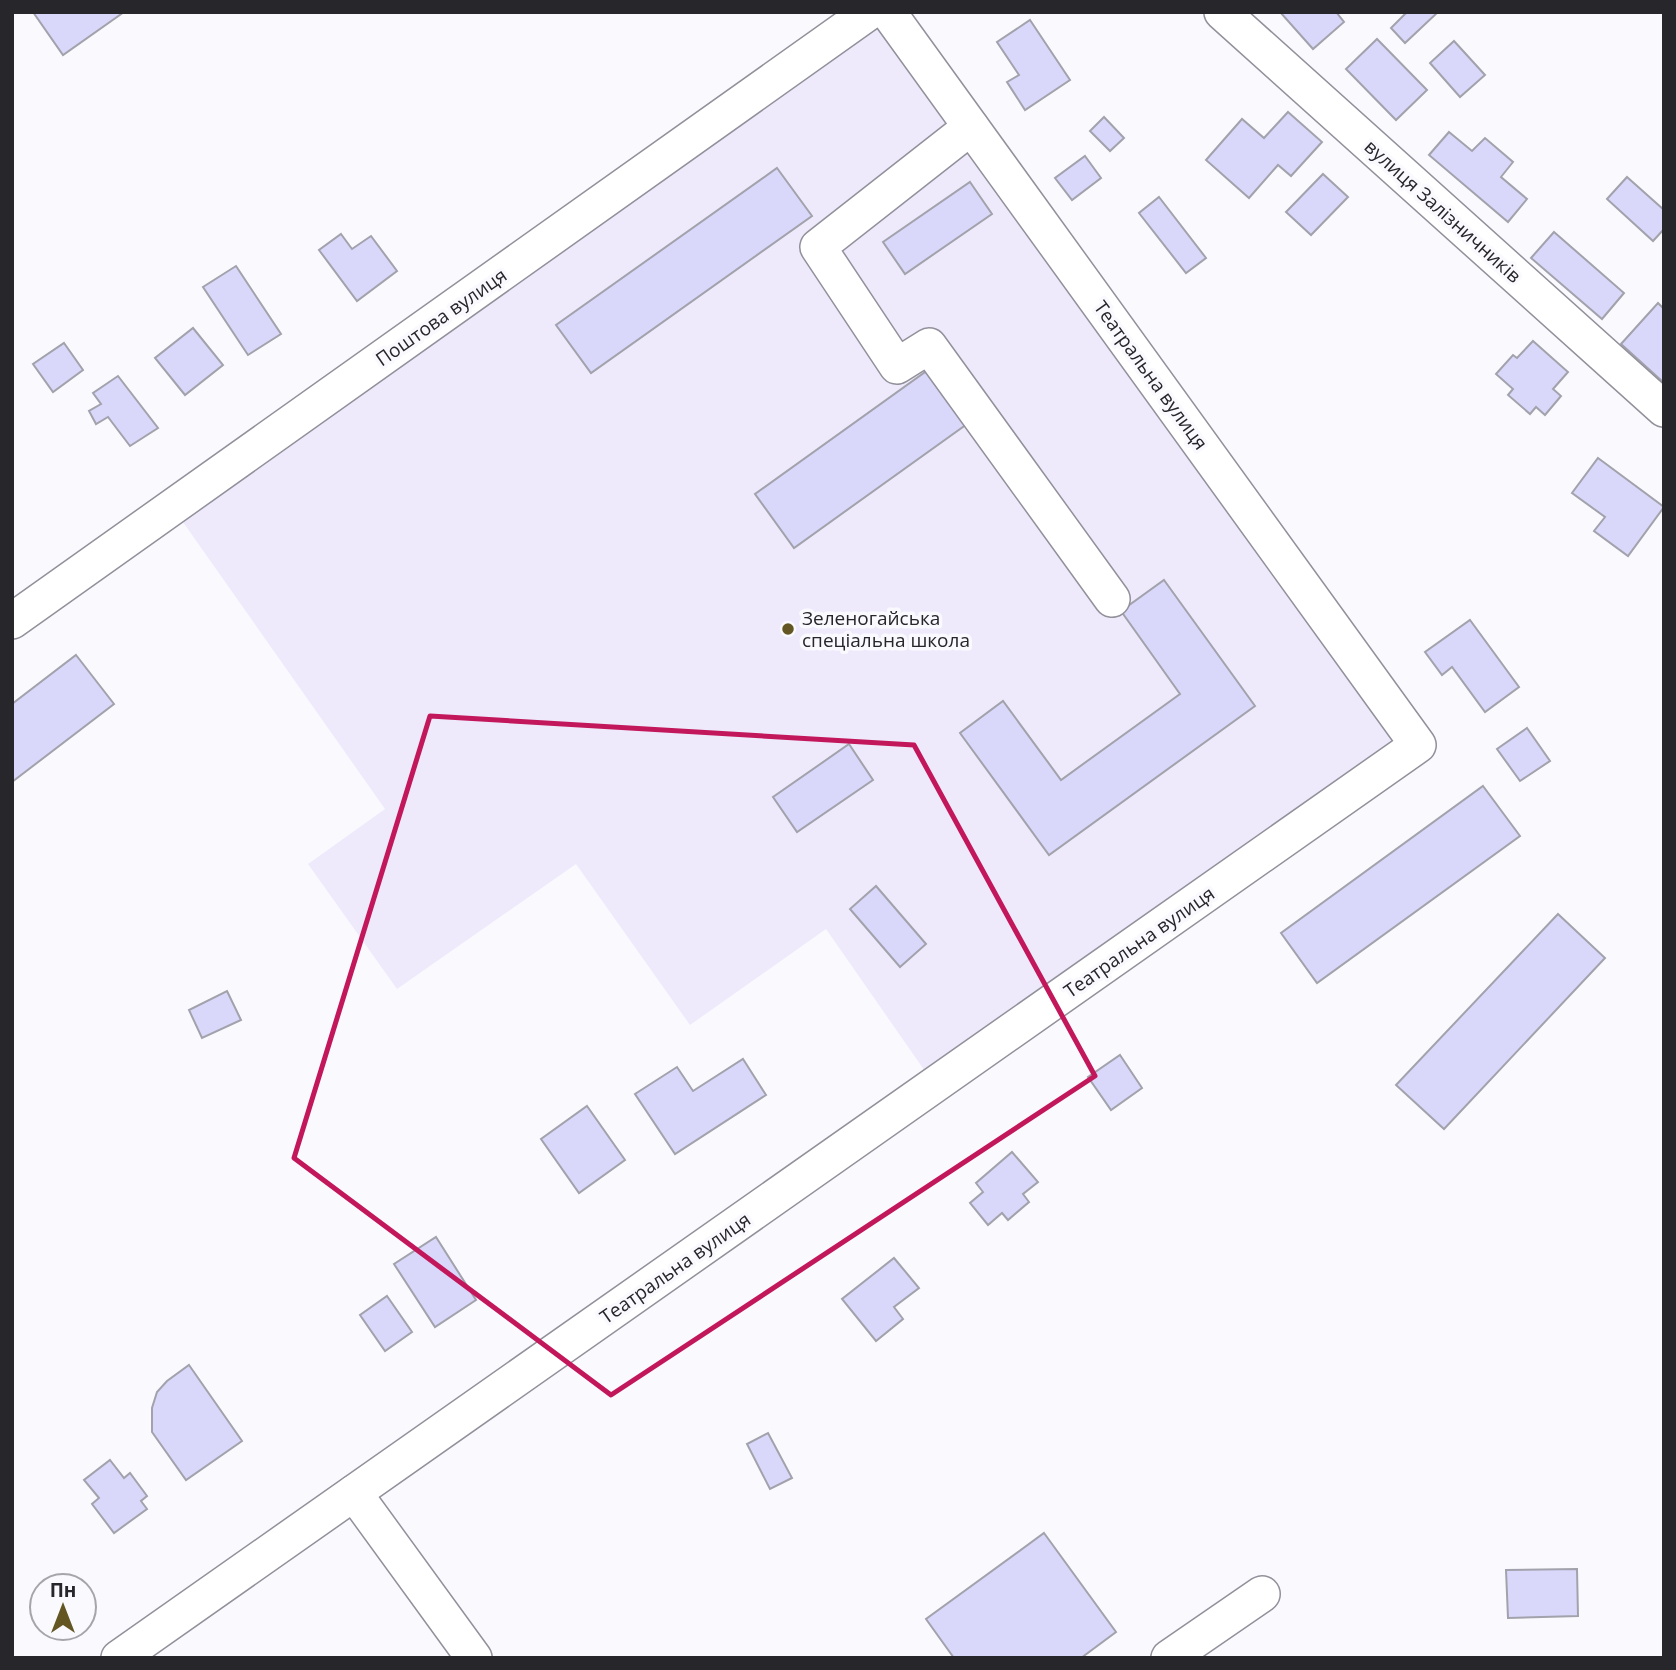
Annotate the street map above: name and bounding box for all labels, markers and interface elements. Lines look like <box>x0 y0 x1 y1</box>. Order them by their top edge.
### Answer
street label: вулиця Залізничників <box>1359 134 1527 288</box>
street label: Поштова вулиця <box>370 262 512 372</box>
street label: Театральна вулиця <box>1088 295 1214 455</box>
place label: Зеленогайська спеціальна школа <box>802 605 970 653</box>
marker: Зеленогайська спеціальна школа <box>780 621 796 637</box>
street label: Театральна вулиця <box>1059 880 1219 1004</box>
street label: Театральна вулиця <box>595 1206 755 1330</box>
north arrow <box>28 1572 98 1642</box>
text: Пн <box>50 1577 76 1603</box>

